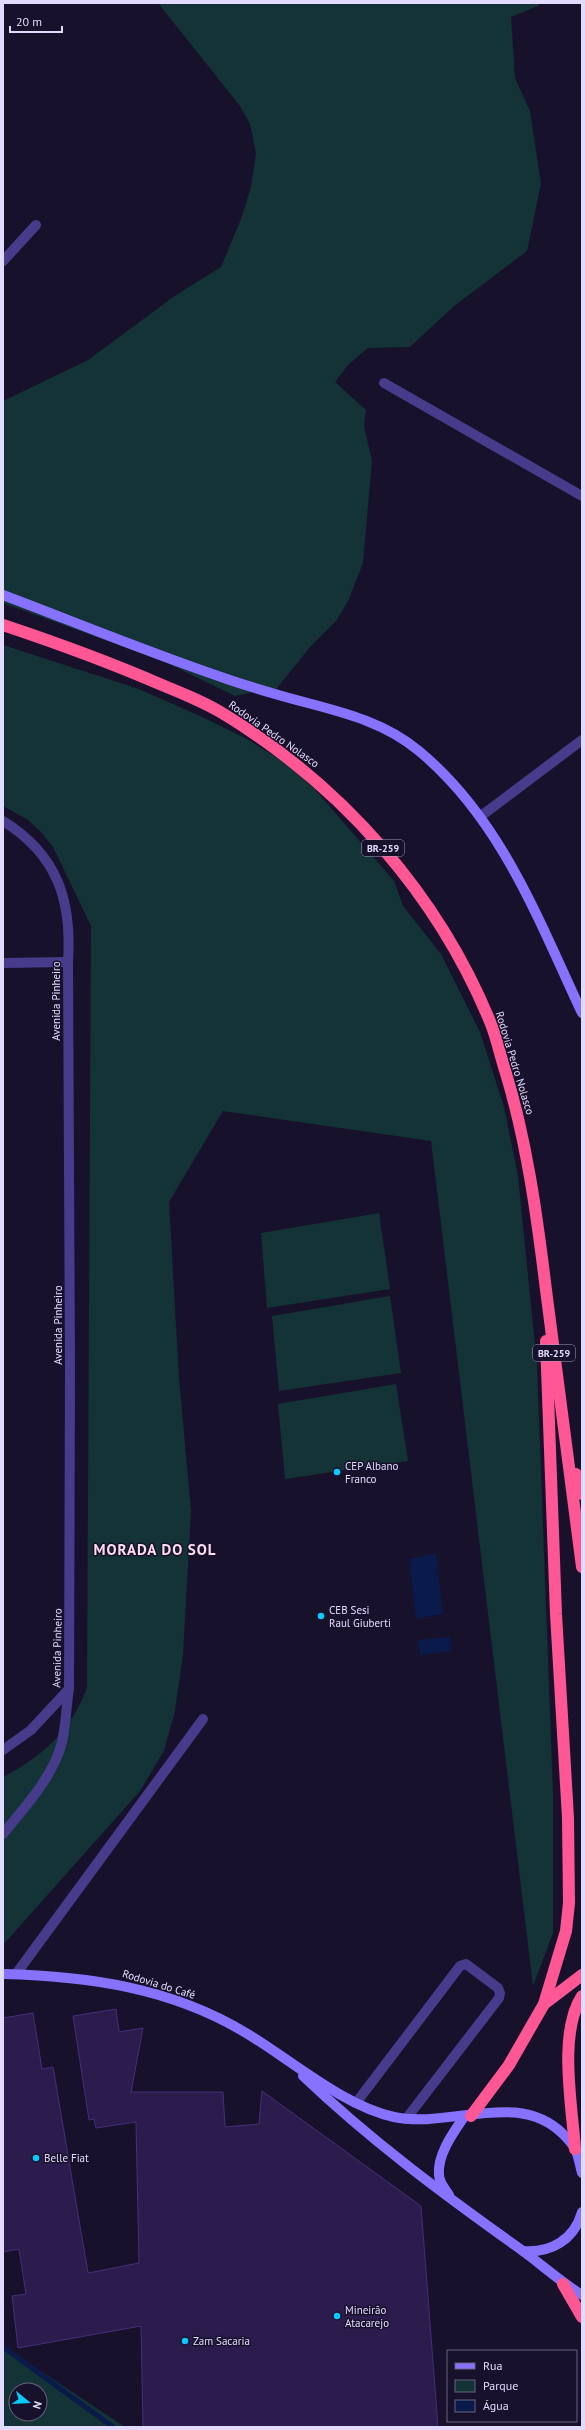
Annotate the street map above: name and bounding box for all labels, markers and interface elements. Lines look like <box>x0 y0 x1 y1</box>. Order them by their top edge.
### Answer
scale bar <box>10 8 62 34</box>
text: 20 m <box>16 14 42 29</box>
street label: Rodovia Pedro Nolasco <box>226 697 322 771</box>
road number: BR-259 <box>362 840 404 856</box>
street label: Avenida Pinheiro <box>49 961 63 1041</box>
street label: Rodovia Pedro Nolasco <box>493 1010 537 1116</box>
street label: Avenida Pinheiro <box>51 1285 65 1365</box>
road number: BR-259 <box>533 1345 575 1361</box>
place label: CEP Albano Franco <box>345 1459 399 1486</box>
marker: CEP Albano Franco <box>332 1467 342 1477</box>
district label: MORADA DO SOL <box>93 1540 217 1559</box>
place label: CEB Sesi Raul Giuberti <box>329 1603 391 1630</box>
street label: Avenida Pinheiro <box>49 1608 65 1688</box>
marker: CEB Sesi Raul Giuberti <box>316 1611 326 1621</box>
street label: Rodovia do Café <box>121 1966 198 2002</box>
place label: Belle Fiat <box>44 2151 89 2165</box>
marker: Belle Fiat <box>31 2153 41 2163</box>
place label: Mineirão Atacarejo <box>345 2303 389 2330</box>
marker: Mineirão Atacarejo <box>332 2311 342 2321</box>
place label: Zam Sacaria <box>193 2334 250 2348</box>
marker: Zam Sacaria <box>180 2336 190 2346</box>
legend <box>447 2350 577 2422</box>
text: Rua <box>483 2358 502 2373</box>
text: Parque <box>483 2378 518 2393</box>
north arrow <box>8 2382 48 2422</box>
text: Água <box>483 2398 509 2413</box>
text: N <box>30 2399 45 2411</box>

